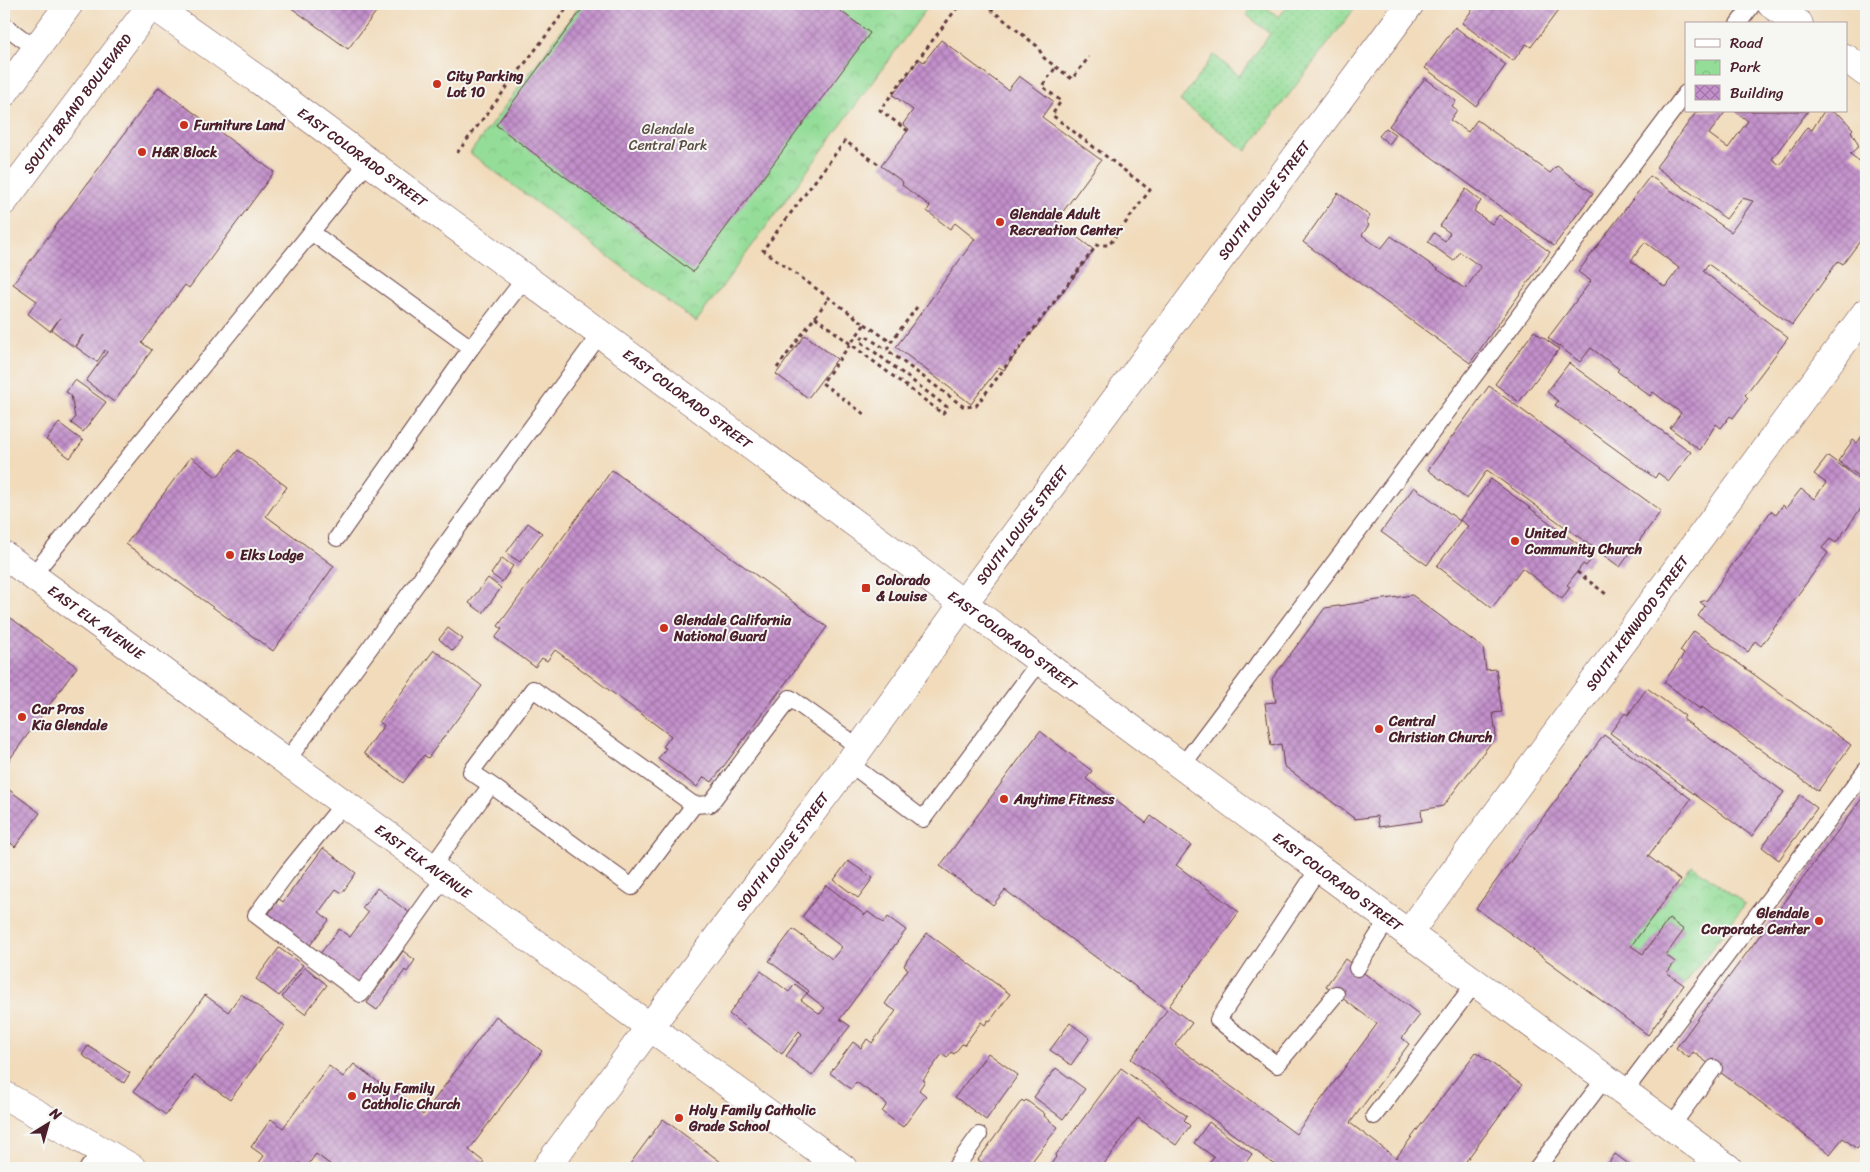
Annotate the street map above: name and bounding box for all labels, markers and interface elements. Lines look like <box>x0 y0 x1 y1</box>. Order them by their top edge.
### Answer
legend <box>1685 22 1848 112</box>
street label: SOUTH BRAND BOULEVARD <box>17 28 139 179</box>
text: Road <box>1730 30 1763 56</box>
text: Park <box>1730 54 1761 80</box>
place label: City Parking Lot 10 <box>446 64 524 105</box>
marker: City Parking Lot 10 <box>431 78 443 90</box>
text: Building <box>1730 80 1784 106</box>
street label: EAST COLORADO STREET <box>292 101 433 215</box>
place label: Furniture Land <box>193 113 286 138</box>
park label: Glendale Central Park <box>629 117 707 158</box>
marker: Furniture Land <box>178 119 190 131</box>
street label: SOUTH LOUISE STREET <box>1211 135 1318 266</box>
place label: H&R Block <box>151 140 218 165</box>
marker: H&R Block <box>136 146 148 158</box>
place label: Glendale Adult Recreation Center <box>1009 202 1123 243</box>
marker: Glendale Adult Recreation Center <box>994 216 1006 228</box>
street label: EAST COLORADO STREET <box>617 342 758 456</box>
street label: SOUTH LOUISE STREET <box>969 459 1076 590</box>
place label: United Community Church <box>1524 521 1643 562</box>
marker: United Community Church <box>1509 535 1521 547</box>
place label: Elks Lodge <box>240 543 305 568</box>
marker: Elks Lodge <box>224 549 236 561</box>
street label: SOUTH KENWOOD STREET <box>1579 549 1697 696</box>
place label: Colorado & Louise <box>875 568 931 609</box>
street label: EAST ELK AVENUE <box>42 579 151 667</box>
marker: Colorado & Louise <box>860 582 872 594</box>
street label: EAST COLORADO STREET <box>942 584 1083 698</box>
place label: Glendale California National Guard <box>673 608 792 649</box>
marker: Glendale California National Guard <box>658 622 670 634</box>
place label: Car Pros Kia Glendale <box>31 697 108 738</box>
place label: Central Christian Church <box>1388 709 1493 750</box>
marker: Car Pros Kia Glendale <box>16 711 28 723</box>
marker: Central Christian Church <box>1373 723 1385 735</box>
street label: SOUTH LOUISE STREET <box>729 786 837 917</box>
place label: Anytime Fitness <box>1013 787 1115 812</box>
marker: Anytime Fitness <box>998 793 1010 805</box>
street label: EAST ELK AVENUE <box>369 818 478 906</box>
street label: EAST COLORADO STREET <box>1267 826 1409 939</box>
place label: Glendale Corporate Center <box>1701 901 1810 942</box>
marker: Glendale Corporate Center <box>1813 915 1825 927</box>
place label: Holy Family Catholic Church <box>361 1076 461 1117</box>
marker: Holy Family Catholic Church <box>346 1090 358 1102</box>
place label: Holy Family Catholic Grade School <box>688 1098 817 1139</box>
north arrow <box>22 1100 72 1150</box>
text: N <box>43 1101 67 1127</box>
marker: Holy Family Catholic Grade School <box>673 1112 685 1124</box>

